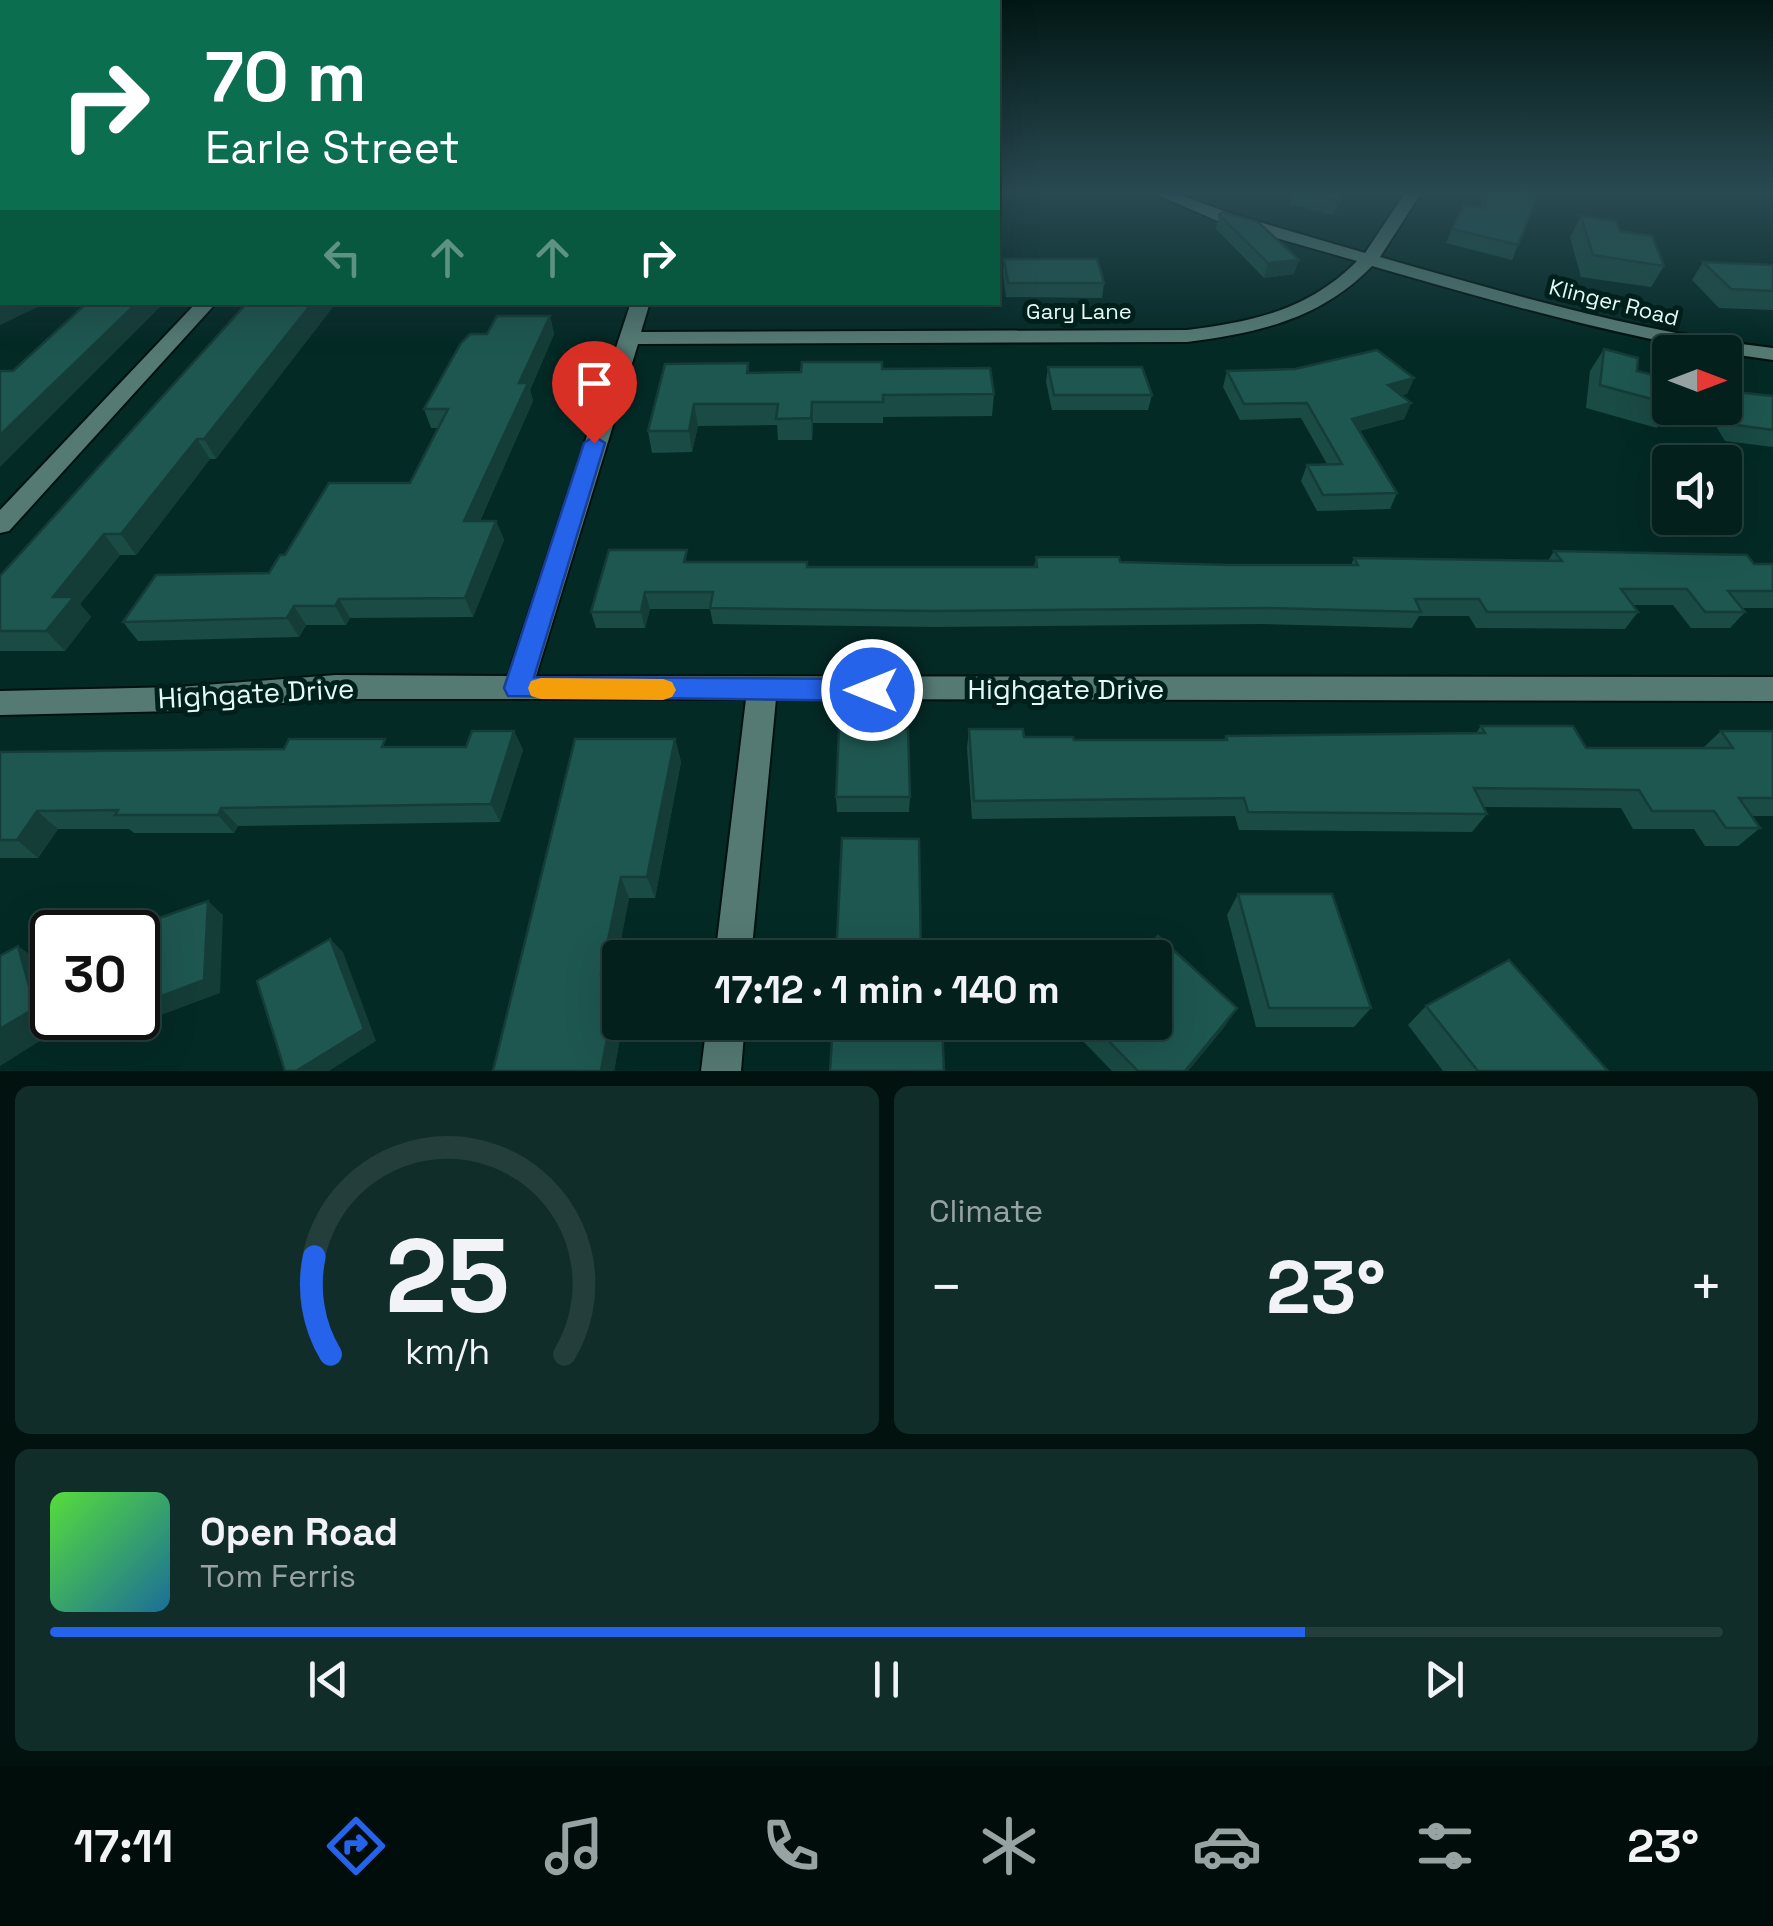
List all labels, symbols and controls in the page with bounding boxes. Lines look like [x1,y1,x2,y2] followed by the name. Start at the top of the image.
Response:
[205,32,366,121] text: 70 m
[40,40,170,170] icon: right
[205,119,460,176] text: Earle Street
[315,230,370,285] icon: left
[420,230,475,285] icon: ahead
[525,230,580,285] icon: ahead
[630,230,685,285] icon: right
[1546,272,1682,332] street label: Klinger Road
[1026,297,1132,325] street label: Gary Lane
[1652,335,1742,425] north arrow
[1652,335,1742,535] map controls
[552,341,637,444] pin
[567,356,622,411] icon: arrive
[1652,445,1742,535] button: sound
[820,638,924,742] position arrow
[157,670,355,716] street label: Highgate Drive
[968,671,1164,707] street label: Highgate Drive
[30,910,160,1040] speed limit sign: 30
[714,966,1060,1014] text: 17:12 · 1 min · 140 m
[929,1191,1043,1231] text: Climate
[385,1210,509,1342] text: 25
[1266,1239,1386,1335] text: 23°
[929,1252,963,1322] text: −
[1689,1252,1723,1322] text: +
[404,1329,490,1374] text: km/h
[200,1508,398,1556] text: Open Road
[200,1556,356,1596] text: Tom Ferris
[301,1652,356,1707] icon: previous
[859,1652,914,1707] icon: pause
[1417,1652,1472,1707] icon: next
[321,1811,391,1881] icon: directions
[539,1811,609,1881] icon: music
[756,1811,826,1881] icon: phone
[974,1811,1044,1881] icon: climate
[1192,1811,1262,1881] icon: car
[1410,1811,1480,1881] icon: filters
[74,1818,173,1875] text: 17:11
[1627,1818,1699,1875] text: 23°

